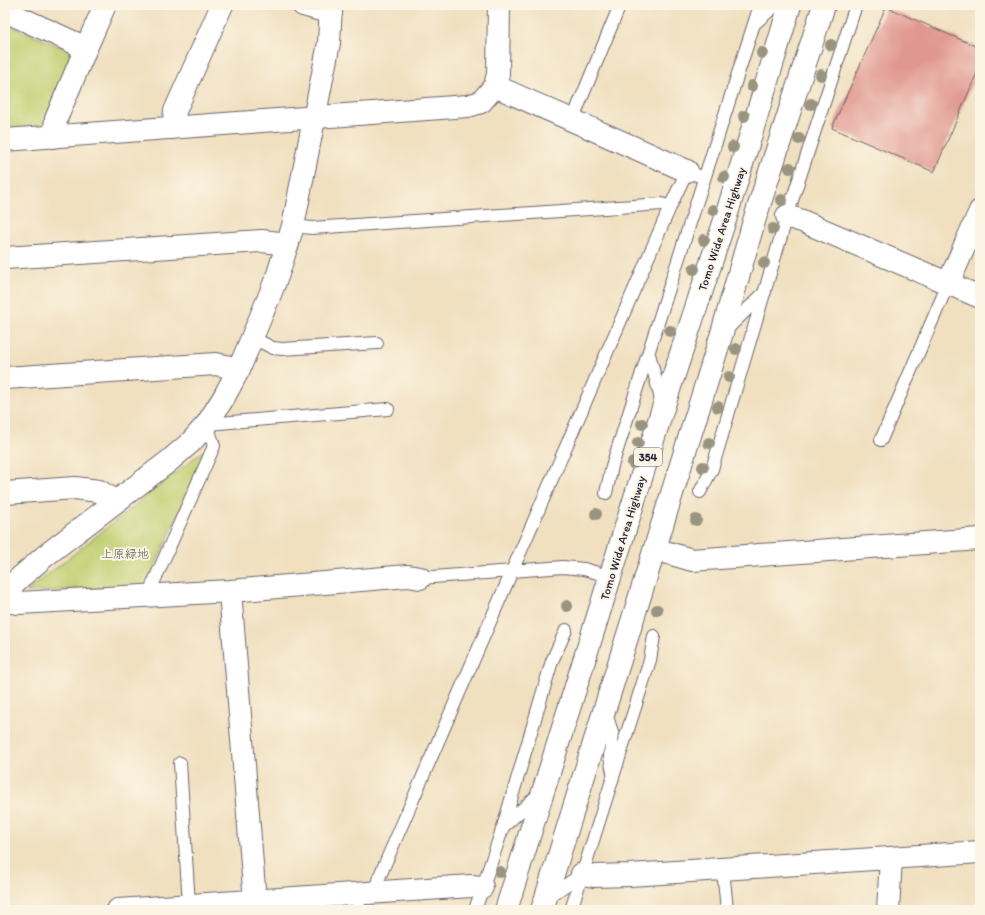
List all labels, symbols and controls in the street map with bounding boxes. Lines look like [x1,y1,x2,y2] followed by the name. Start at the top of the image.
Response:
[695,165,749,293] street label: Tomo Wide Area Highway
[634,448,662,466] road number: 354
[597,474,649,602] street label: Tomo Wide Area Highway
[101,547,149,561] park label: 上原緑地

